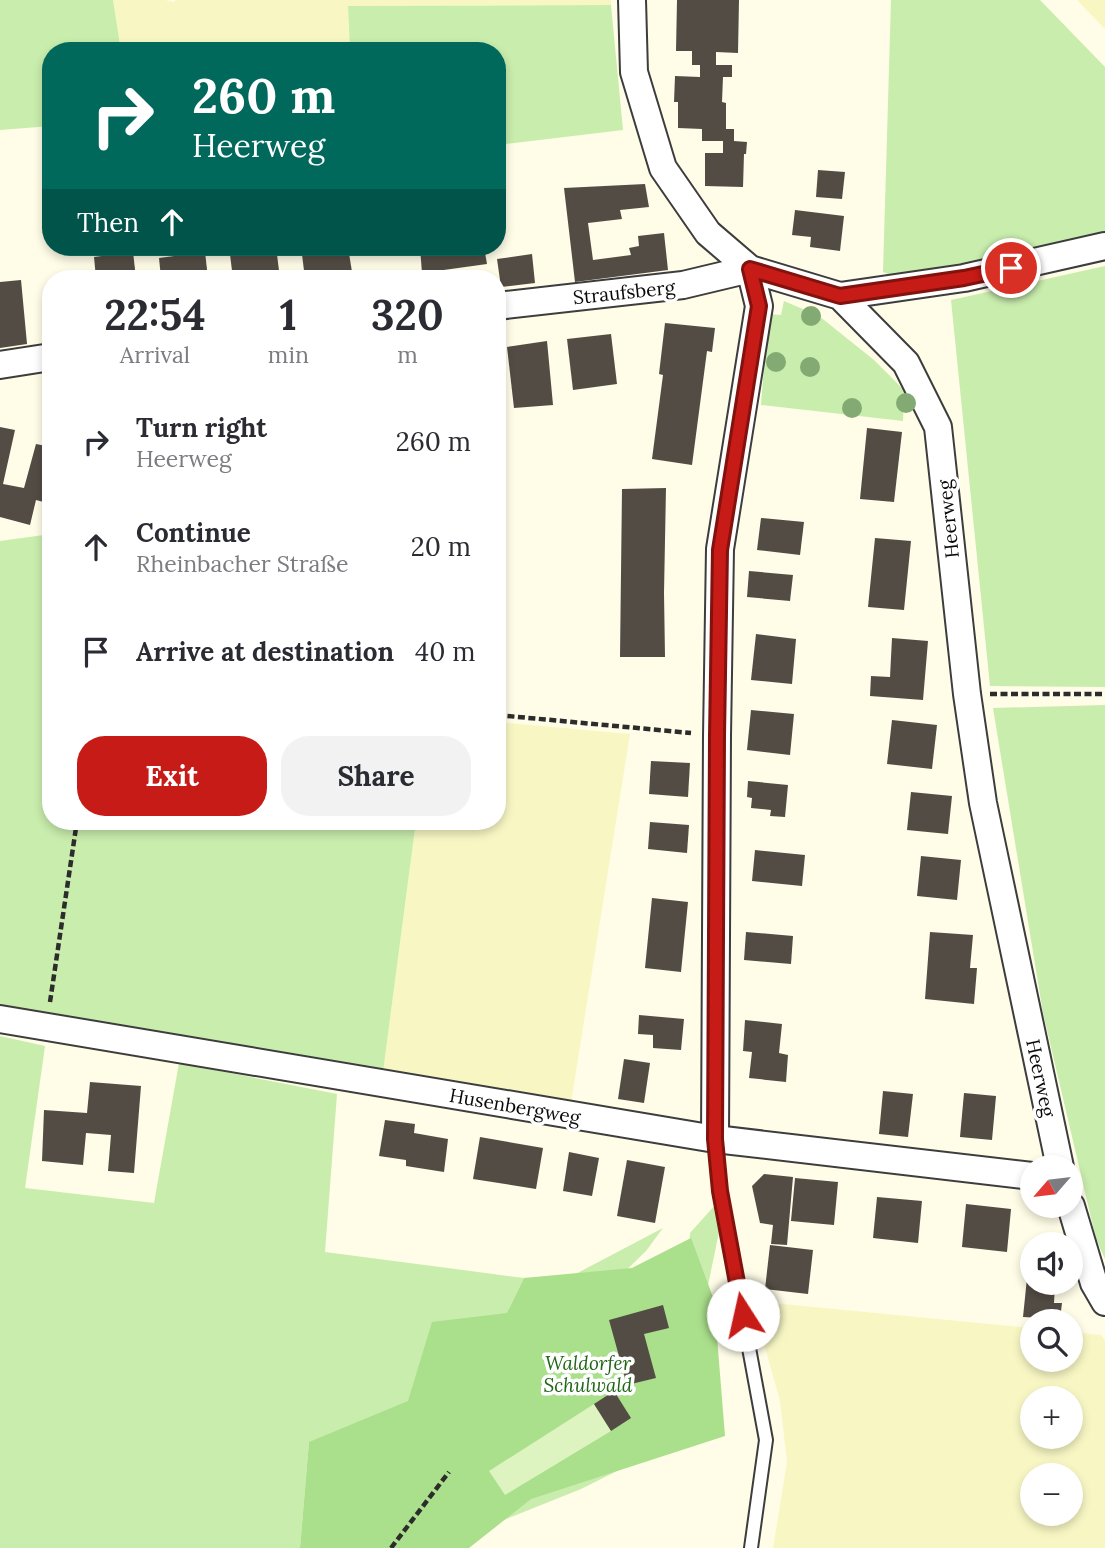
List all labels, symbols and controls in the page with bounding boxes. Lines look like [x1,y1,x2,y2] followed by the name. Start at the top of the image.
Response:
[192,64,335,126] text: 260 m
[77,70,168,161] icon: right
[192,125,325,166] text: Heerweg
[153,203,191,241] icon: ahead
[77,206,139,239] text: Then
[981,238,1041,298] pin
[992,249,1030,287] icon: arrive
[572,275,677,309] street label: Straufsberg
[104,288,206,342] text: 22:54
[280,288,297,342] text: 1
[371,288,444,342] text: 320
[120,340,190,369] text: Arrival
[268,340,309,369] text: min
[397,340,418,369] text: m
[136,411,267,444] text: Turn right
[77,423,115,461] icon: right
[396,425,471,458] text: 260 m
[136,444,232,473] text: Heerweg
[932,478,964,560] street label: Heerweg
[136,516,251,549] text: Continue
[77,528,115,566] icon: ahead
[411,530,471,563] text: 20 m
[136,549,349,578] text: Rheinbacher Straße
[77,633,115,671] icon: arrive
[136,635,394,668] text: Arrive at destination
[415,635,475,668] text: 40 m
[77,736,267,816] button: Exit
[281,736,471,816] button: Share
[1021,1037,1061,1120] street label: Heerweg
[448,1083,583,1129] street label: Husenbergweg
[1020,1155,1083,1218] north arrow
[1020,1155,1083,1526] map controls
[1020,1232,1083,1295] button: sound
[706,1278,780,1352] position arrow
[1020,1309,1083,1372] button: search
[544,1351,633,1397] park label: Waldorfer Schulwald
[1020,1386,1083,1449] button: +
[1020,1463,1083,1526] button: −

